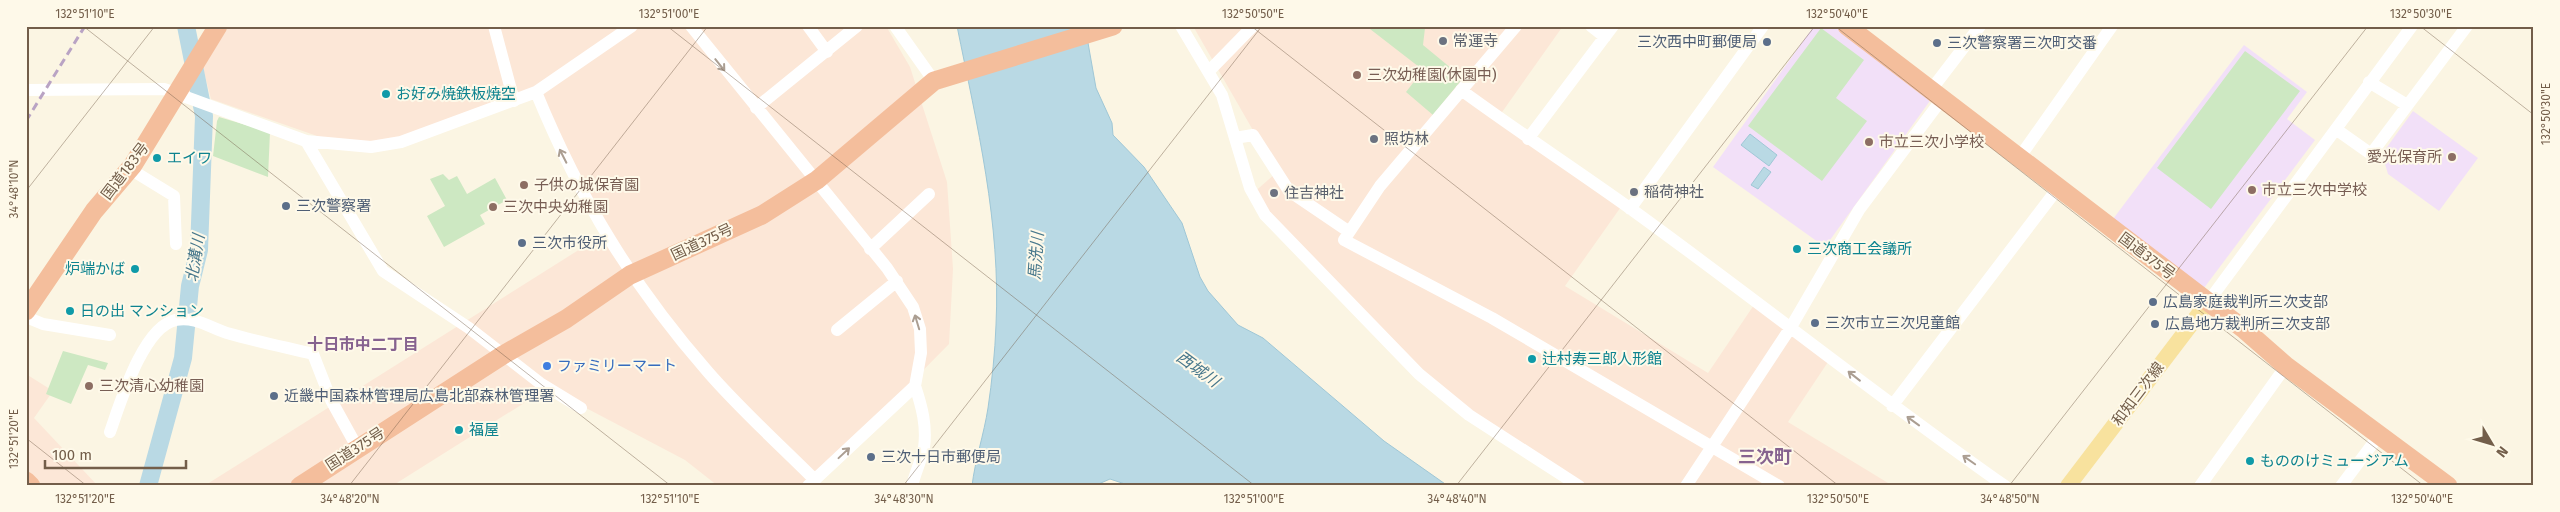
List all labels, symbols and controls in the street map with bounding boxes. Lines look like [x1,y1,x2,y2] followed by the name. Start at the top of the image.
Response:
[55,7,115,21] text: 132°51'10"E
[639,7,699,21] text: 132°51'00"E
[1222,7,1284,21] text: 132°50'50"E
[1806,7,1868,21] text: 132°50'40"E
[2390,7,2452,21] text: 132°50'30"E
[1453,32,1498,50] place label: 常運寺
[1637,33,1757,51] place label: 三次西中町郵便局
[1947,34,2097,52] place label: 三次警察署三次町交番
[1437,35,1449,47] marker: 常運寺
[1761,36,1773,48] marker: 三次西中町郵便局
[1931,37,1943,49] marker: 三次警察署三次町交番
[715,58,726,71] one-way arrow
[1367,66,1497,84] place label: 三次幼稚園(休園中)
[1351,69,1363,81] marker: 三次幼稚園(休園中)
[2539,83,2553,145] text: 132°50'30"E
[396,85,516,103] place label: お好み焼鉄板焼空
[380,88,392,100] marker: お好み焼鉄板焼空
[1384,130,1429,148] place label: 照坊林
[1368,133,1380,145] marker: 照坊林
[1879,133,1984,151] place label: 市立三次小学校
[1863,136,1875,148] marker: 市立三次小学校
[98,139,152,203] street label: 国道183号
[2367,148,2442,166] place label: 愛光保育所
[167,149,212,167] place label: エイワ
[558,149,567,164] one-way arrow
[2446,151,2458,163] marker: 愛光保育所
[151,152,163,164] marker: エイワ
[7,160,21,218] text: 34°48'10"N
[534,176,639,194] place label: 子供の城保育園
[518,179,530,191] marker: 子供の城保育園
[2262,181,2367,199] place label: 市立三次中学校
[1644,183,1704,201] place label: 稲荷神社
[1284,184,1344,202] place label: 住吉神社
[2246,184,2258,196] marker: 市立三次中学校
[1628,186,1640,198] marker: 稲荷神社
[1268,187,1280,199] marker: 住吉神社
[296,197,371,215] place label: 三次警察署
[503,198,608,216] place label: 三次中央幼稚園
[280,200,292,212] marker: 三次警察署
[487,201,499,213] marker: 三次中央幼稚園
[668,220,736,264] street label: 国道375号
[1025,229,1047,281] water label: 馬洗川
[2115,229,2179,283] street label: 国道375号
[182,231,208,283] water label: 北溝川
[532,234,607,252] place label: 三次市役所
[516,237,528,249] marker: 三次市役所
[1807,240,1912,258] place label: 三次商工会議所
[1791,243,1803,255] marker: 三次商工会議所
[65,260,125,278] place label: 炉端かば
[129,263,141,275] marker: 炉端かば
[2163,293,2328,311] place label: 広島家庭裁判所三次支部
[2147,296,2159,308] marker: 広島家庭裁判所三次支部
[80,302,204,320] place label: 日の出 マンション
[64,305,76,317] marker: 日の出 マンション
[912,314,922,330] one-way arrow
[1825,314,1960,332] place label: 三次市立三次児童館
[2165,315,2330,333] place label: 広島地方裁判所三次支部
[1809,317,1821,329] marker: 三次市立三次児童館
[2149,318,2161,330] marker: 広島地方裁判所三次支部
[307,335,419,354] district label: 十日市中二丁目
[1173,347,1225,392] water label: 西城川
[1542,350,1662,368] place label: 辻村寿三郎人形館
[1526,353,1538,365] marker: 辻村寿三郎人形館
[557,357,677,375] place label: ファミリーマート
[2108,359,2168,429] street label: 和知三次線
[541,360,553,372] marker: ファミリーマート
[1848,371,1861,382] one-way arrow
[99,377,204,395] place label: 三次清心幼稚園
[83,380,95,392] marker: 三次清心幼稚園
[284,387,554,405] place label: 近畿中国森林管理局広島北部森林管理署
[268,390,280,402] marker: 近畿中国森林管理局広島北部森林管理署
[7,409,21,469] text: 132°51'20"E
[1906,416,1920,426] one-way arrow
[2468,420,2518,470] north arrow
[469,421,499,439] place label: 福屋
[322,423,388,475] street label: 国道375号
[453,424,465,436] marker: 福屋
[45,437,186,469] scale bar
[2492,443,2511,461] text: N
[52,446,92,464] text: 100 m
[1738,446,1792,468] district label: 三次町
[838,447,851,459] one-way arrow
[881,448,1001,466] place label: 三次十日市郵便局
[865,451,877,463] marker: 三次十日市郵便局
[2260,452,2409,470] place label: もののけミュージアム
[1963,455,1976,466] one-way arrow
[2244,455,2256,467] marker: もののけミュージアム
[55,492,115,506] text: 132°51'20"E
[320,492,380,506] text: 34°48'20"N
[640,492,700,506] text: 132°51'10"E
[874,492,934,506] text: 34°48'30"N
[1224,492,1284,506] text: 132°51'00"E
[1427,492,1487,506] text: 34°48'40"N
[1807,492,1869,506] text: 132°50'50"E
[1980,492,2040,506] text: 34°48'50"N
[2391,492,2453,506] text: 132°50'40"E

